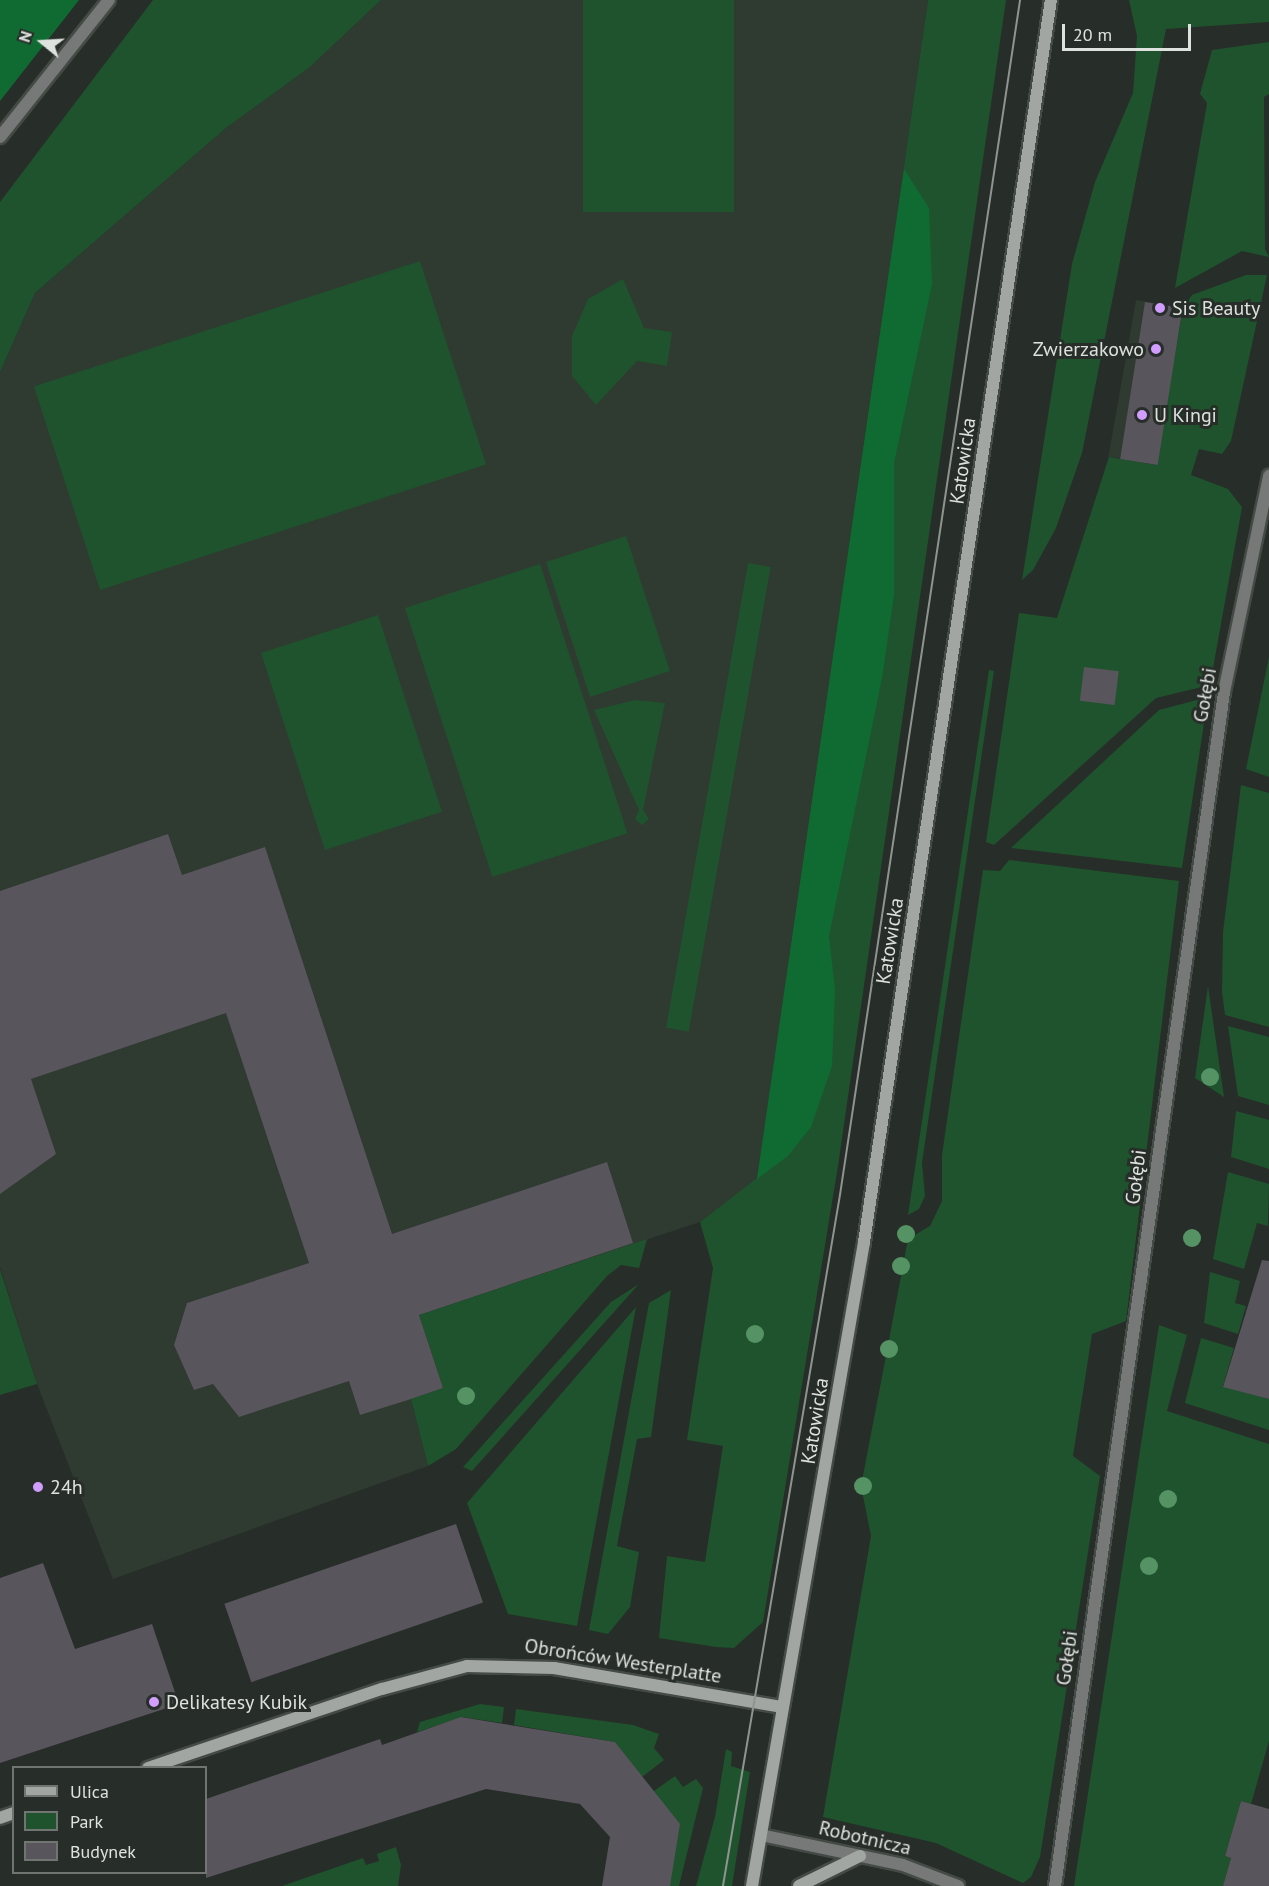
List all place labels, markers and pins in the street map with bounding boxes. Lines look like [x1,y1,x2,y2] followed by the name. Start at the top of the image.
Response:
[1172,296,1260,320] place label: Sis Beauty
[1153,301,1167,315] marker: Sis Beauty
[1033,337,1144,361] place label: Zwierzakowo
[1149,342,1163,356] marker: Zwierzakowo
[1154,403,1217,427] place label: U Kingi
[1135,408,1149,422] marker: U Kingi
[50,1475,83,1499] place label: 24h
[31,1480,45,1494] marker: 24h
[166,1690,308,1714] place label: Delikatesy Kubik
[147,1695,161,1709] marker: Delikatesy Kubik

